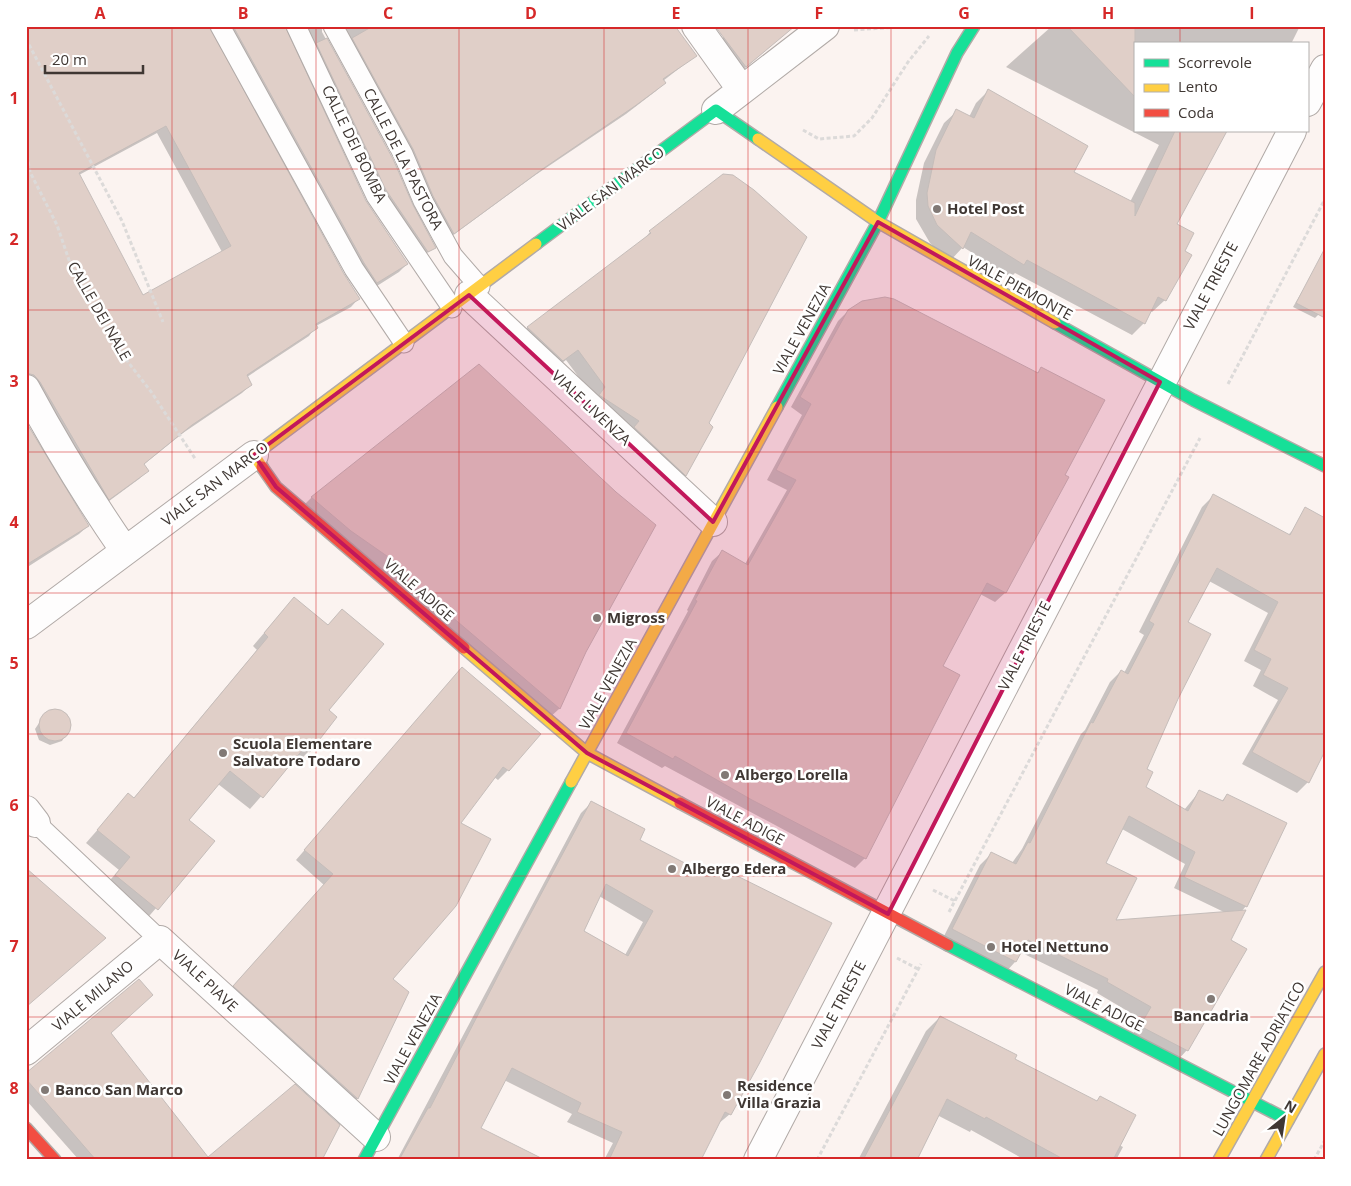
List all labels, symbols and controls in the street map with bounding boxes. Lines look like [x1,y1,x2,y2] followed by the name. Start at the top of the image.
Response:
[94,2,106,24] text: A
[238,2,248,24] text: B
[383,2,393,24] text: C
[525,2,537,24] text: D
[672,2,681,24] text: E
[815,2,823,24] text: F
[958,2,970,24] text: G
[1102,2,1114,24] text: H
[1249,2,1255,24] text: I
[45,42,142,74] scale bar
[1134,42,1308,132] legend
[52,49,87,69] text: 20 m
[1178,52,1252,72] text: Scorrevole
[1178,76,1218,96] text: Lento
[318,82,392,206] street label: CALLE DEI BOMBA
[359,84,449,233] street label: CALLE DE LA PASTORA
[9,87,19,109] text: 1
[1178,102,1214,122] text: Coda
[553,141,668,235] street label: VIALE SAN MARCO
[947,198,1025,218] place label: Hotel Post
[931,203,943,215] marker: Hotel Post
[9,228,19,250] text: 2
[1178,238,1242,333] street label: VIALE TRIESTE
[964,250,1077,324] street label: VIALE PIEMONTE
[63,257,136,364] street label: CALLE DEI NALE
[768,279,835,378] street label: VIALE VENEZIA
[548,365,636,449] street label: VIALE LIVENZA
[9,370,19,392] text: 3
[157,436,272,530] street label: VIALE SAN MARCO
[9,511,19,533] text: 4
[380,553,459,625] street label: VIALE ADIGE
[993,598,1055,694] street label: VIALE TRIESTE
[607,607,665,627] place label: Migross
[591,612,603,624] marker: Migross
[574,634,641,733] street label: VIALE VENEZIA
[9,652,19,674] text: 5
[233,733,372,770] place label: Scuola Elementare Salvatore Todaro
[217,747,229,759] marker: Scuola Elementare Salvatore Todaro
[735,764,848,784] place label: Albergo Lorella
[719,769,731,781] marker: Albergo Lorella
[703,791,788,849] street label: VIALE ADIGE
[9,794,19,816] text: 6
[682,858,786,878] place label: Albergo Edera
[666,863,678,875] marker: Albergo Edera
[9,935,19,957] text: 7
[1001,936,1109,956] place label: Hotel Nettuno
[985,941,997,953] marker: Hotel Nettuno
[169,945,243,1016] street label: VIALE PIAVE
[47,955,137,1035] street label: VIALE MILANO
[806,957,870,1052] street label: VIALE TRIESTE
[1061,979,1148,1036] street label: VIALE ADIGE
[1209,979,1309,1139] street label: LUNGOMARE ADRIATICO
[379,989,446,1088] street label: VIALE VENEZIA
[1205,993,1217,1005] marker: Bancadria
[1173,1005,1249,1025] place label: Bancadria
[737,1075,821,1112] place label: Residence Villa Grazia
[9,1077,19,1099] text: 8
[55,1079,183,1099] place label: Banco San Marco
[39,1084,51,1096] marker: Banco San Marco
[721,1089,733,1101] marker: Residence Villa Grazia
[1258,1094,1308,1144] north arrow

